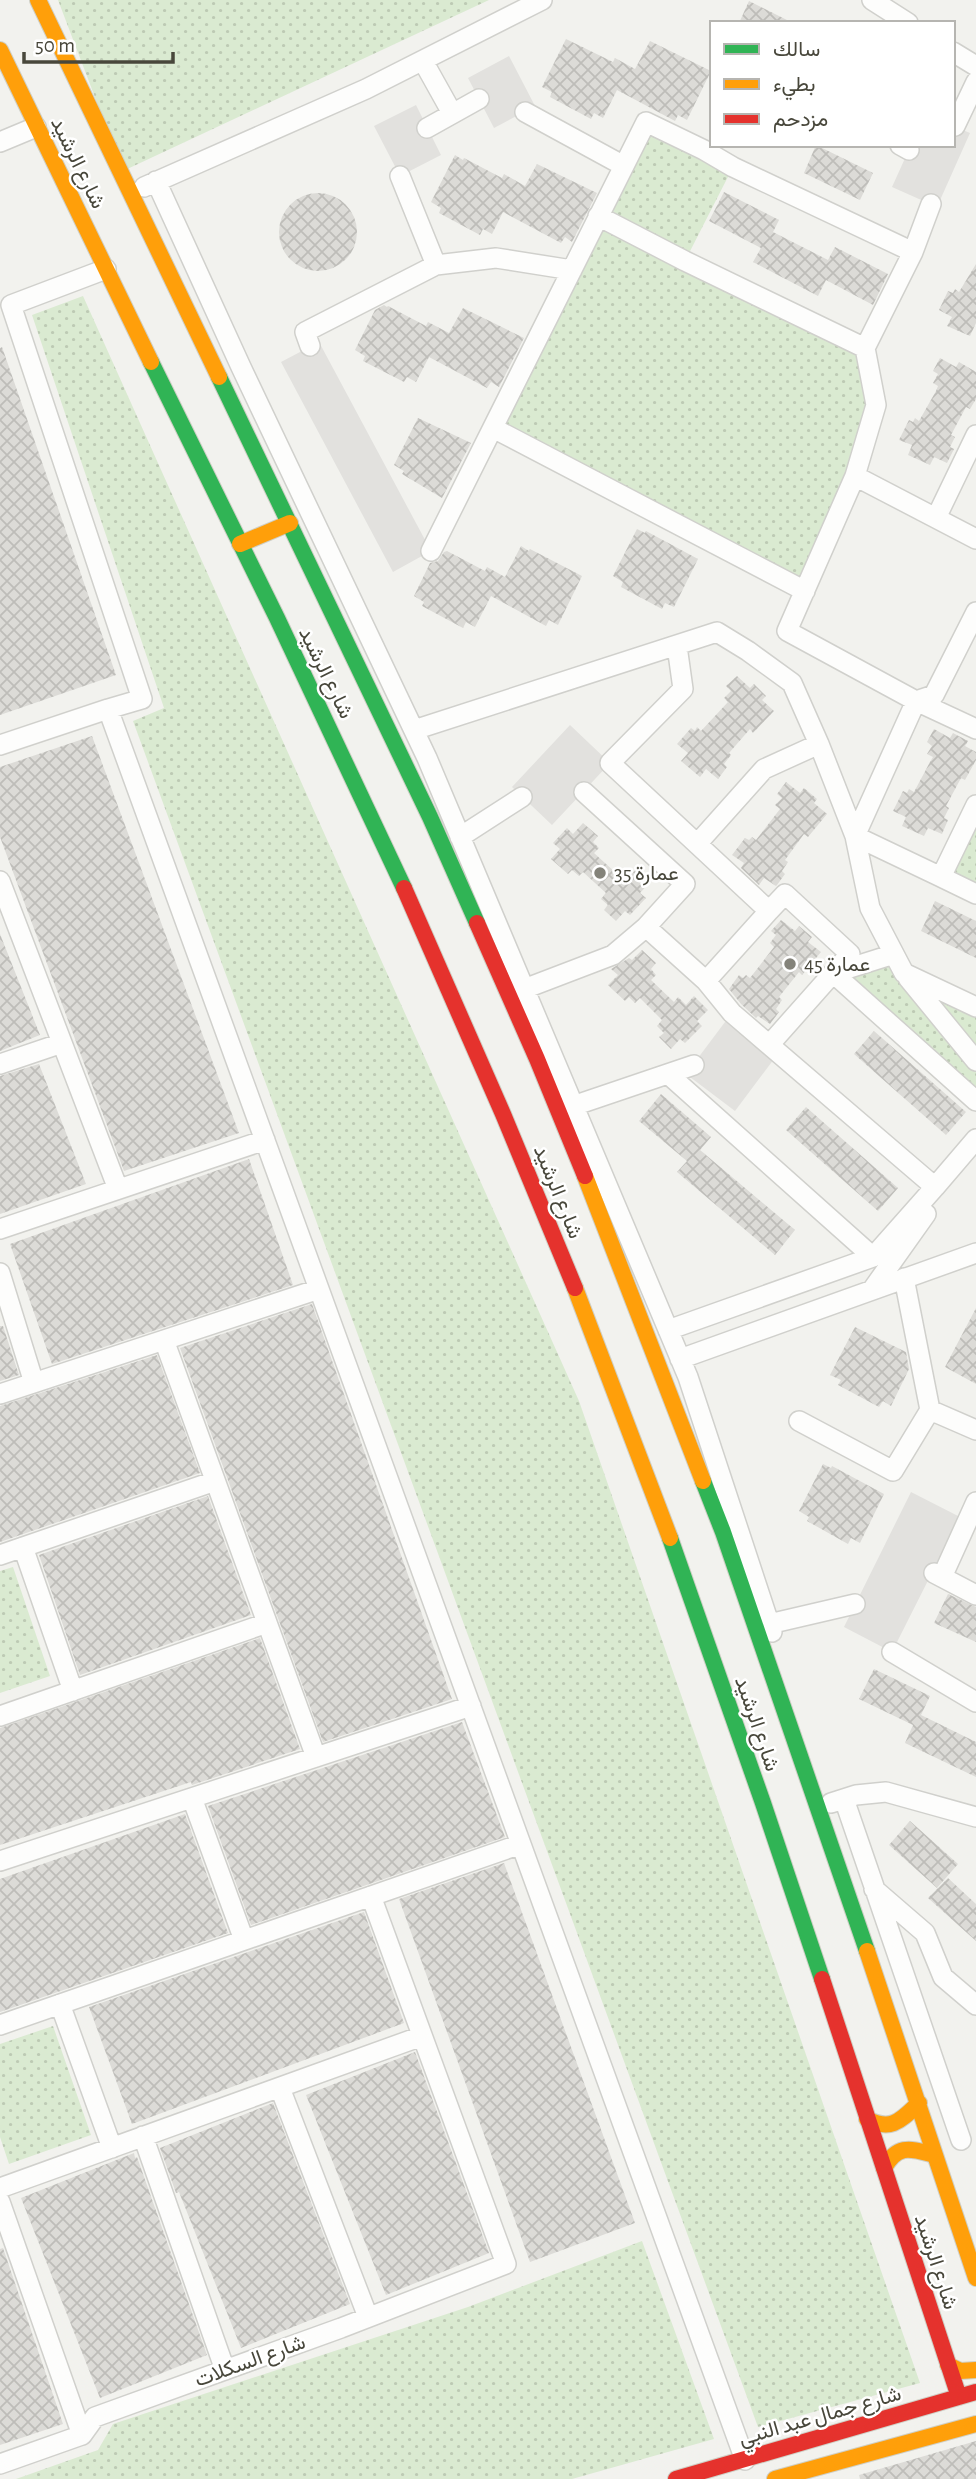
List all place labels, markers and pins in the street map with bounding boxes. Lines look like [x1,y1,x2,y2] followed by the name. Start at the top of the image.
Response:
[614,863,679,886] place label: عمارة 35
[592,865,608,881] marker: عمارة 35
[804,954,870,977] place label: عمارة 45
[782,956,798,972] marker: عمارة 45

